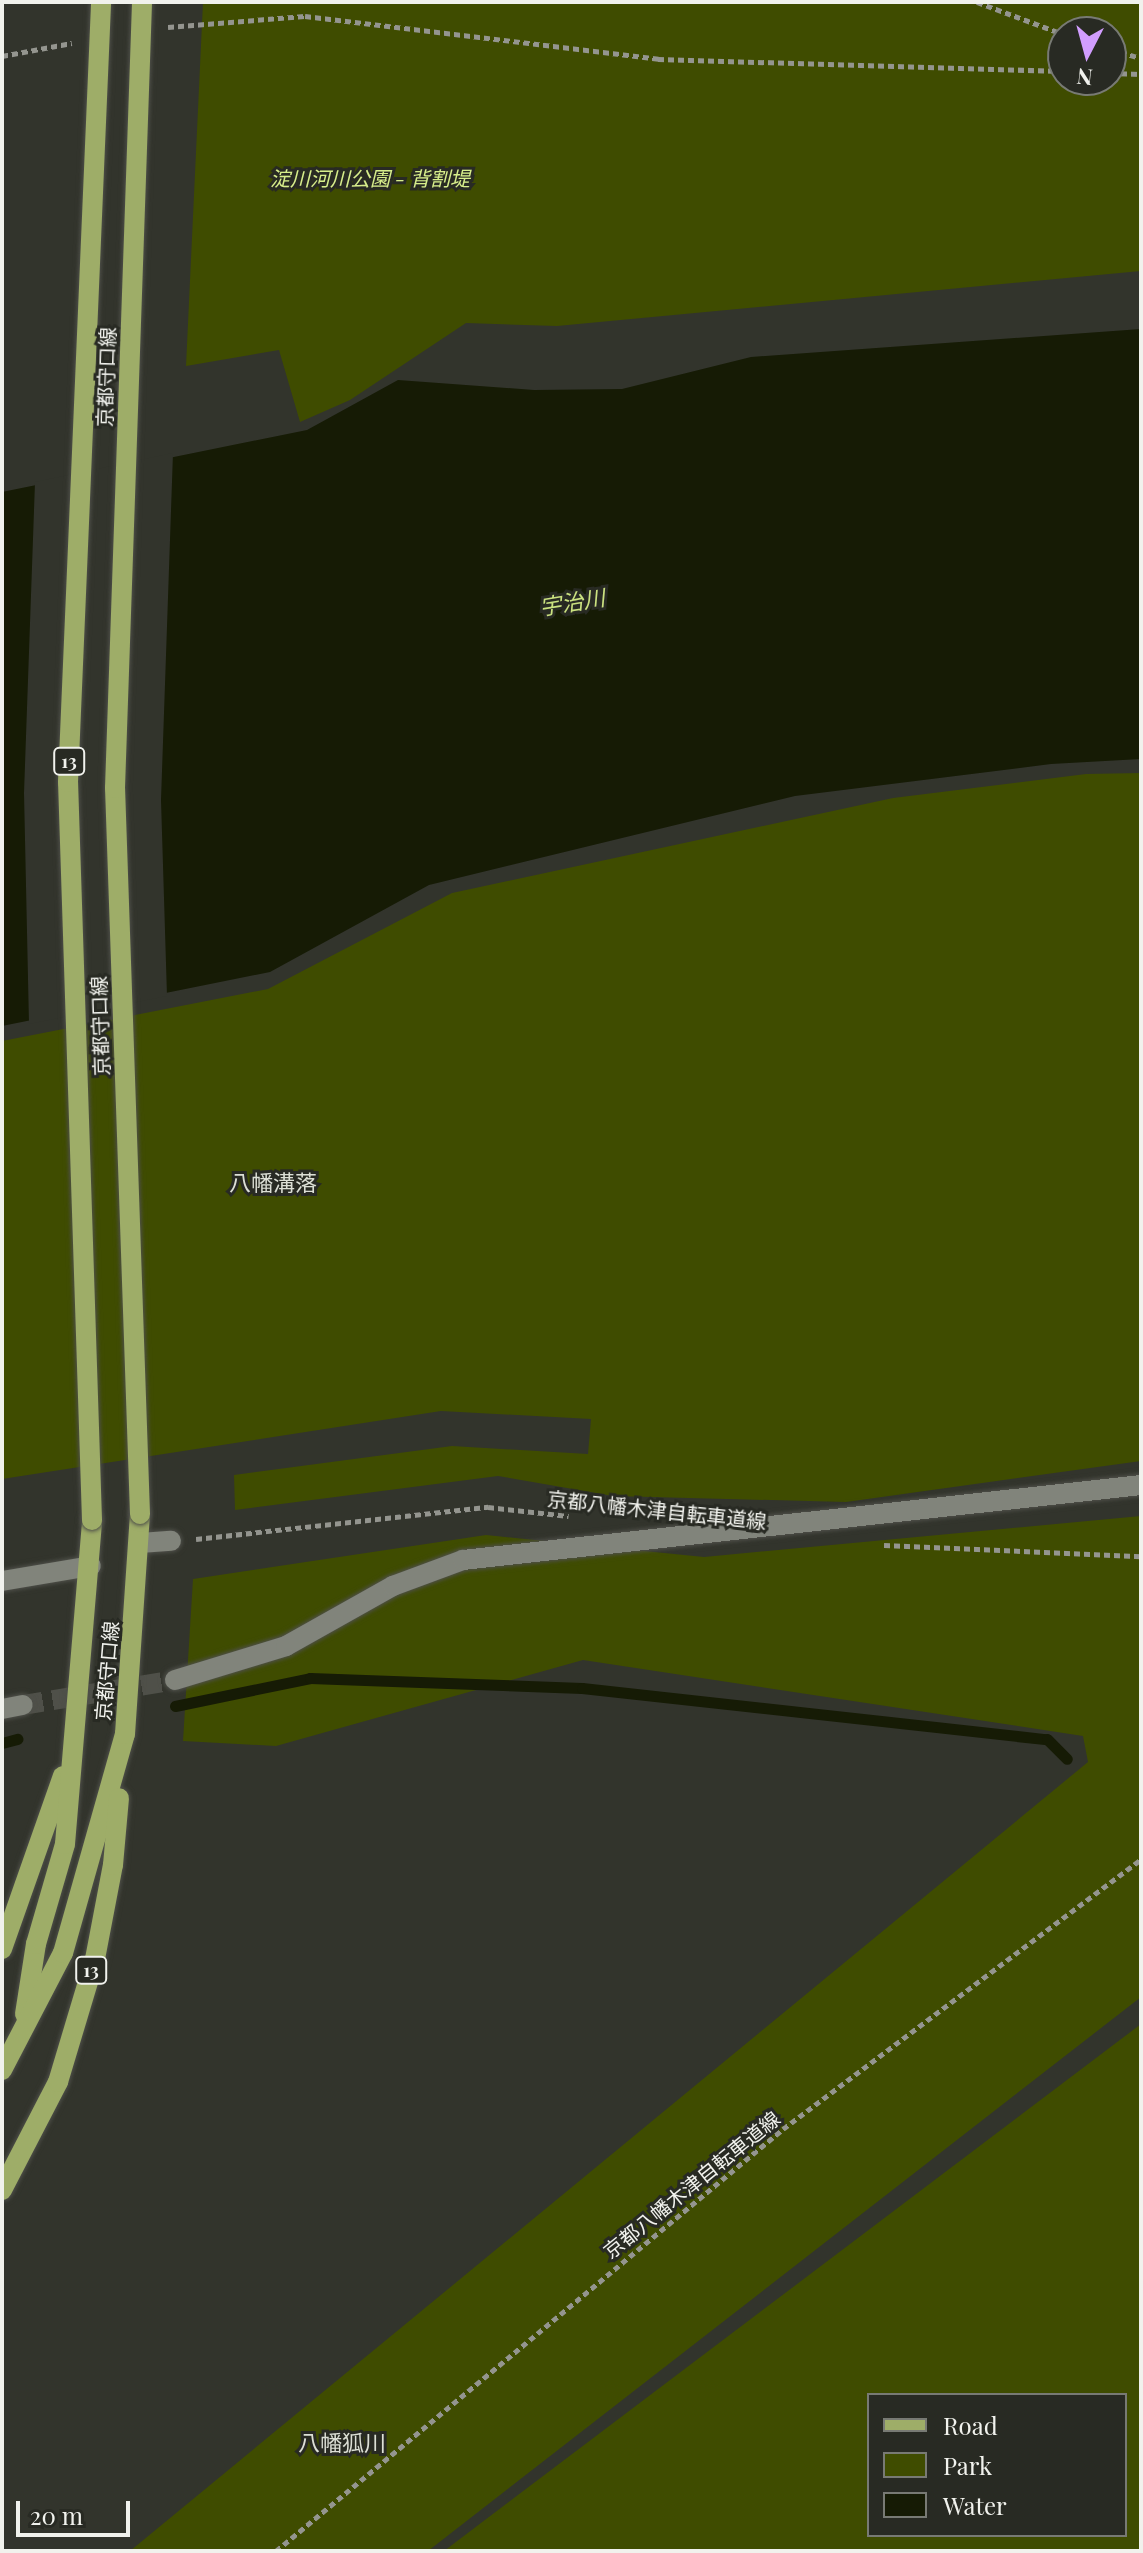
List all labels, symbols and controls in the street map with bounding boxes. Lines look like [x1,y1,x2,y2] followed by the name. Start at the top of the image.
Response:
[1047,16,1127,96] north arrow
[1075,62,1094,94] text: N
[270,165,470,189] park label: 淀川河川公園 - 背割堤
[91,327,119,427] street label: 京都守口線
[537,584,607,620] water label: 宇治川
[53,747,85,775] road number: 13
[85,976,113,1076] street label: 京都守口線
[229,1170,317,1196] district label: 八幡溝落
[546,1486,768,1532] street label: 京都八幡木津自転車道線
[90,1620,122,1722] street label: 京都守口線
[75,1956,107,1984] road number: 13
[598,2105,784,2263] street label: 京都八幡木津自転車道線
[867,2393,1127,2537] legend
[943,2409,998,2441] text: Road
[298,2430,386,2456] district label: 八幡狐川
[943,2449,992,2481] text: Park
[20,2485,134,2535] scale bar
[943,2489,1007,2521] text: Water
[30,2499,83,2531] text: 20 m

